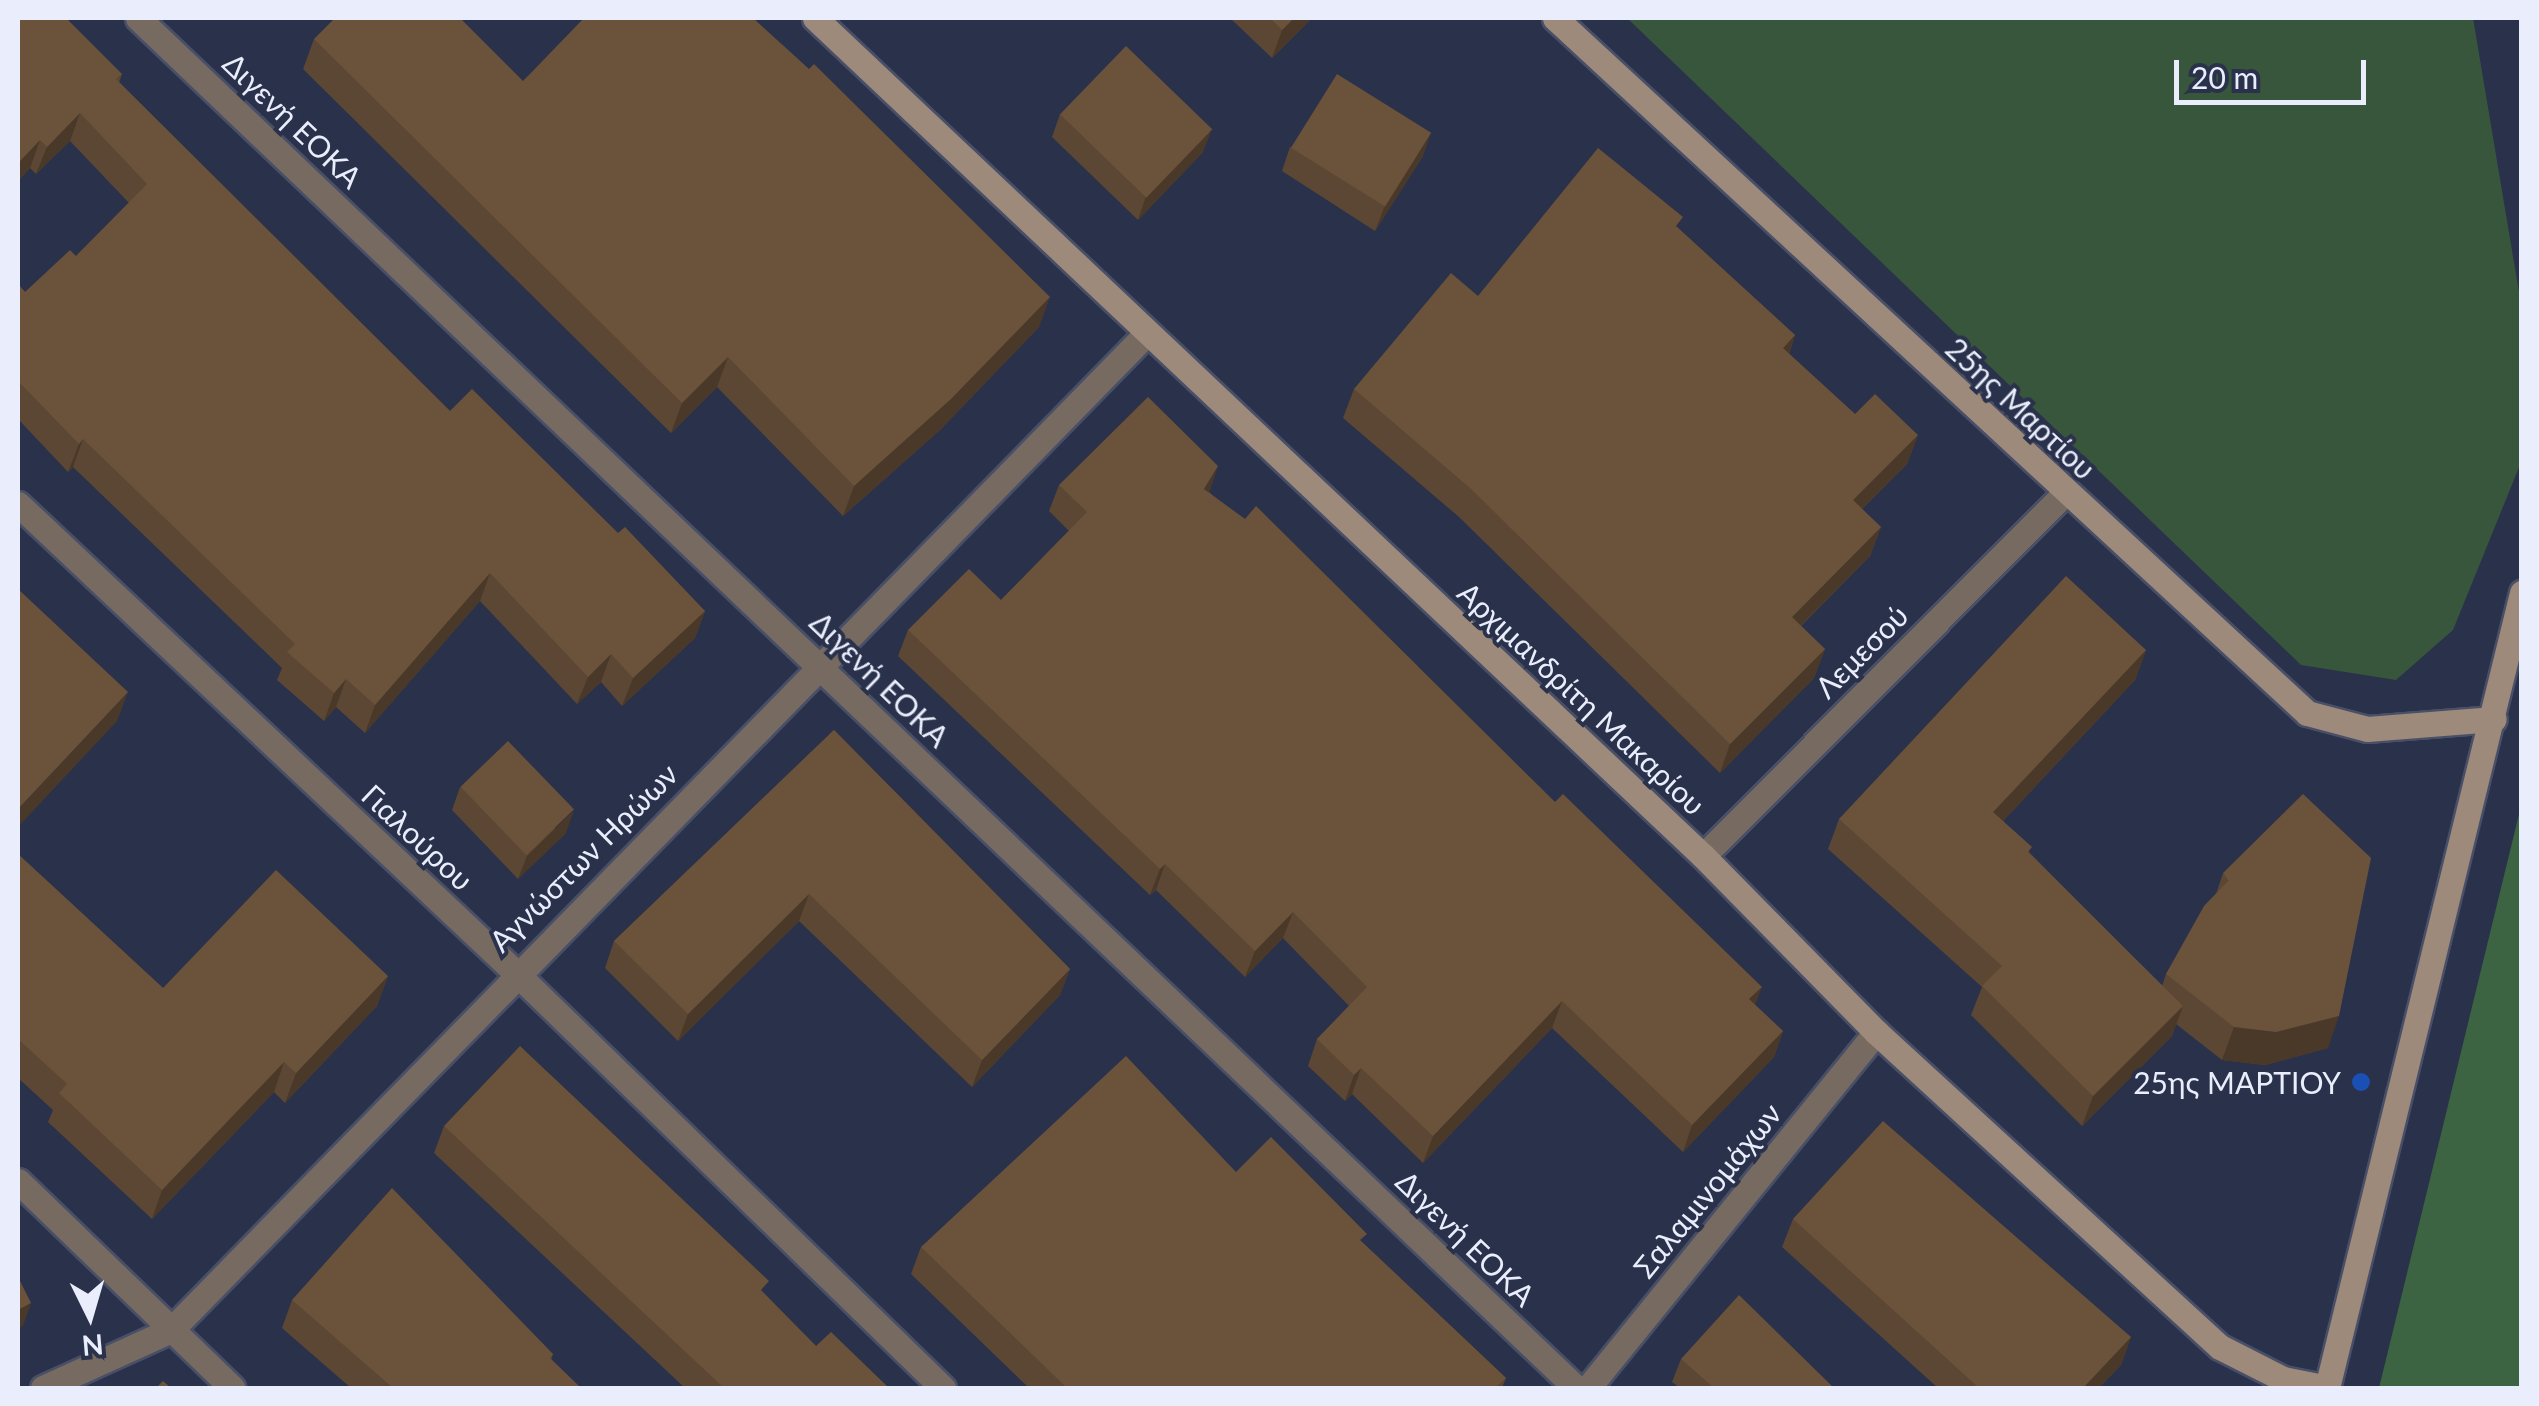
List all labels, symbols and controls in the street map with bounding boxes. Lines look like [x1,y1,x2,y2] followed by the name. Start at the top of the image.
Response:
[2179,40,2372,102] scale bar
[216,45,370,195] street label: Διγενή ΕΟΚΑ
[2191,59,2258,95] text: 20 m
[1939,330,2103,486] street label: 25ης Μαρτίου
[1451,574,1713,822] street label: Αρχιμανδρίτη Μακαρίου
[1807,597,1915,705] street label: Λεμεσού
[803,604,957,754] street label: Διγενή ΕΟΚΑ
[481,755,685,959] street label: Αγνώστων Ηρώων
[355,777,481,897] street label: Γιαλούρου
[2133,1064,2341,1100] place label: 25ης ΜΑΡΤΙΟΥ
[2350,1071,2372,1093] marker: 25ης ΜΑΡΤΙΟΥ
[1626,1096,1788,1284] street label: Σαλαμινομάχων
[1389,1163,1543,1313] street label: Διγενή ΕΟΚΑ
[40,1266,140,1366] north arrow
[80,1328,105,1364] text: N

